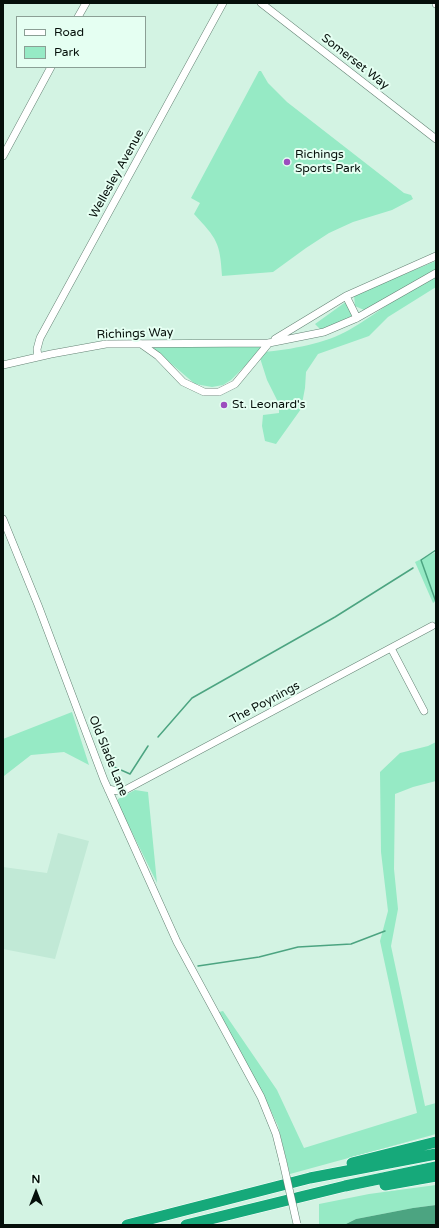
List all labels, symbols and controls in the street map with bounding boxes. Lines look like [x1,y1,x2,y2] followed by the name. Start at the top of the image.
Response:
[16,16,146,68] legend
[54,25,84,39] text: Road
[318,31,392,93] street label: Somerset Way
[54,45,80,59] text: Park
[87,127,147,221] street label: Wellesley Avenue
[295,148,361,176] place label: Richings Sports Park
[282,157,292,167] marker: Richings Sports Park
[96,325,174,343] street label: Richings Way
[232,398,305,412] place label: St. Leonard's
[219,400,229,410] marker: St. Leonard's
[228,679,302,727] street label: The Poynings
[85,714,131,798] street label: Old Slade Lane
[16,1172,56,1212] north arrow
[32,1173,40,1186] text: N

